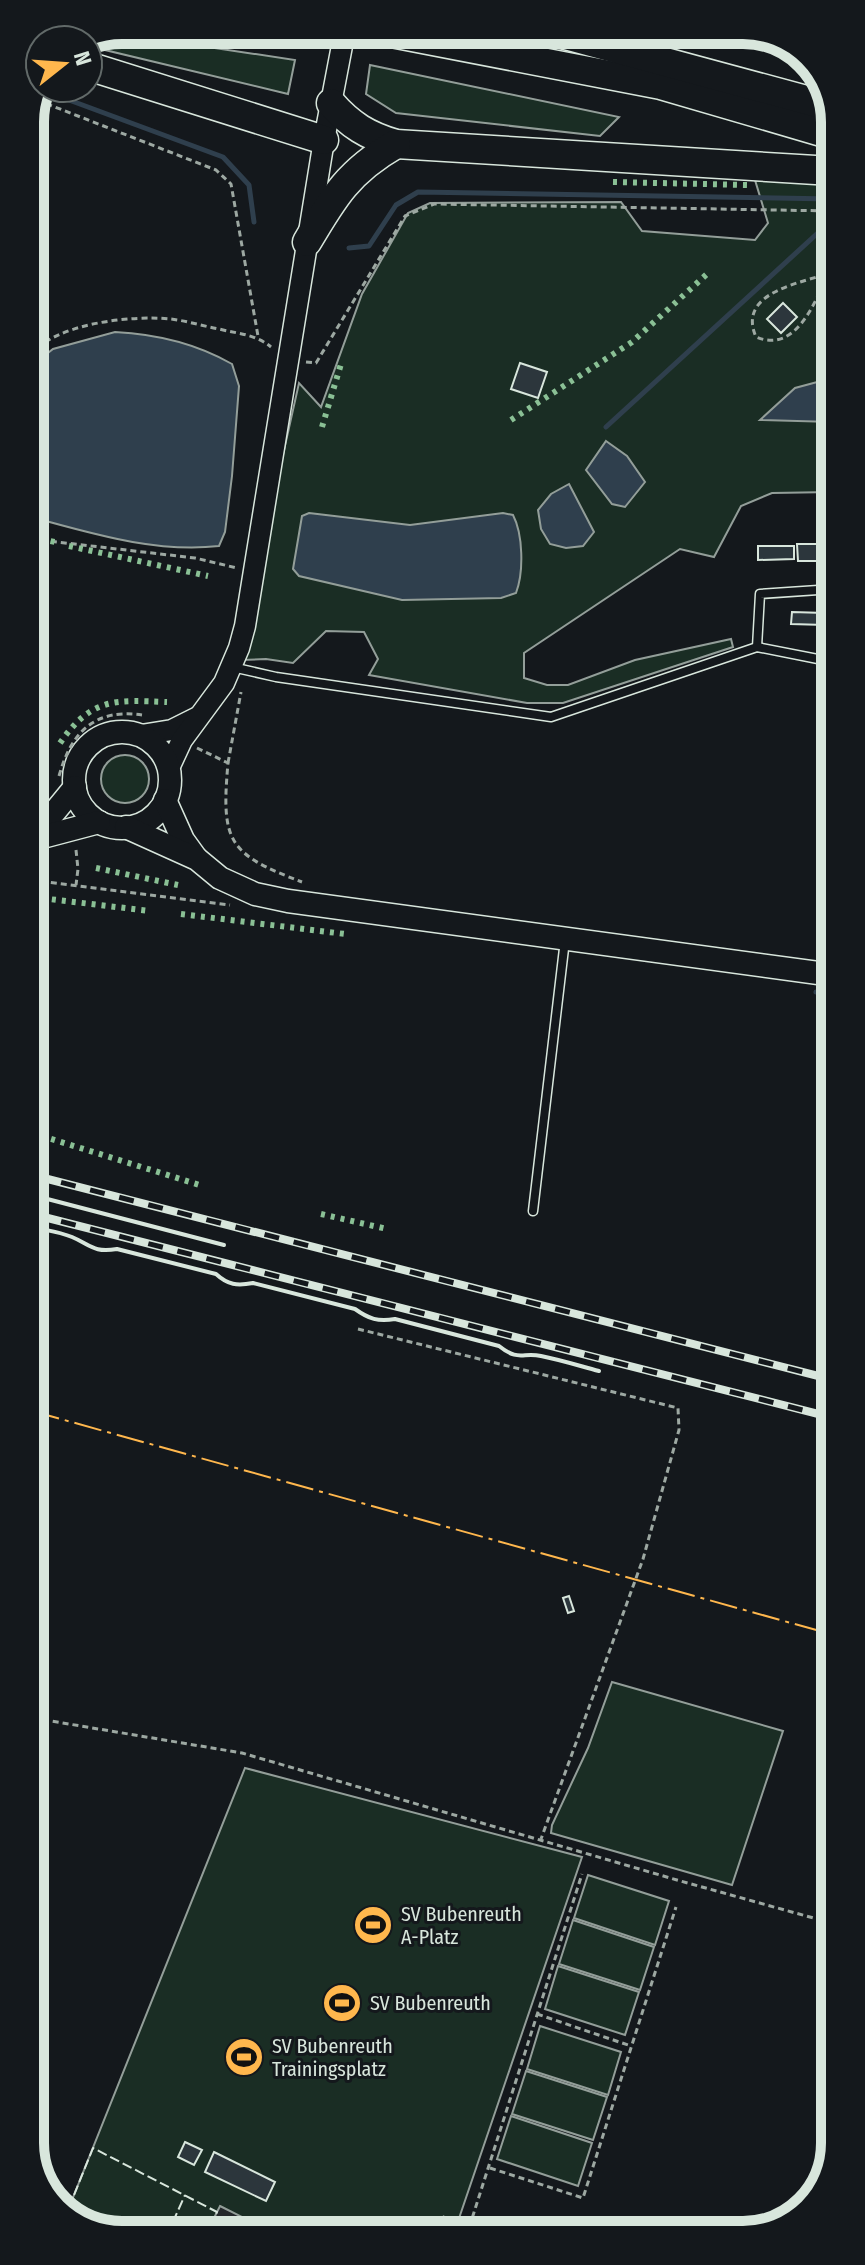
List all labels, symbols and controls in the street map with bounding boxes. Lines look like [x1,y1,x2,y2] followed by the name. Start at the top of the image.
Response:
[24,24,104,104] north arrow
[68,48,97,69] text: N
[401,1902,522,1949] place label: SV Bubenreuth A-Platz
[352,1904,394,1946] sports icon: SV Bubenreuth A-Platz
[321,1982,363,2024] sports icon: SV Bubenreuth
[370,1991,491,2015] place label: SV Bubenreuth
[272,2034,393,2081] place label: SV Bubenreuth Trainingsplatz
[223,2036,265,2078] sports icon: SV Bubenreuth Trainingsplatz

